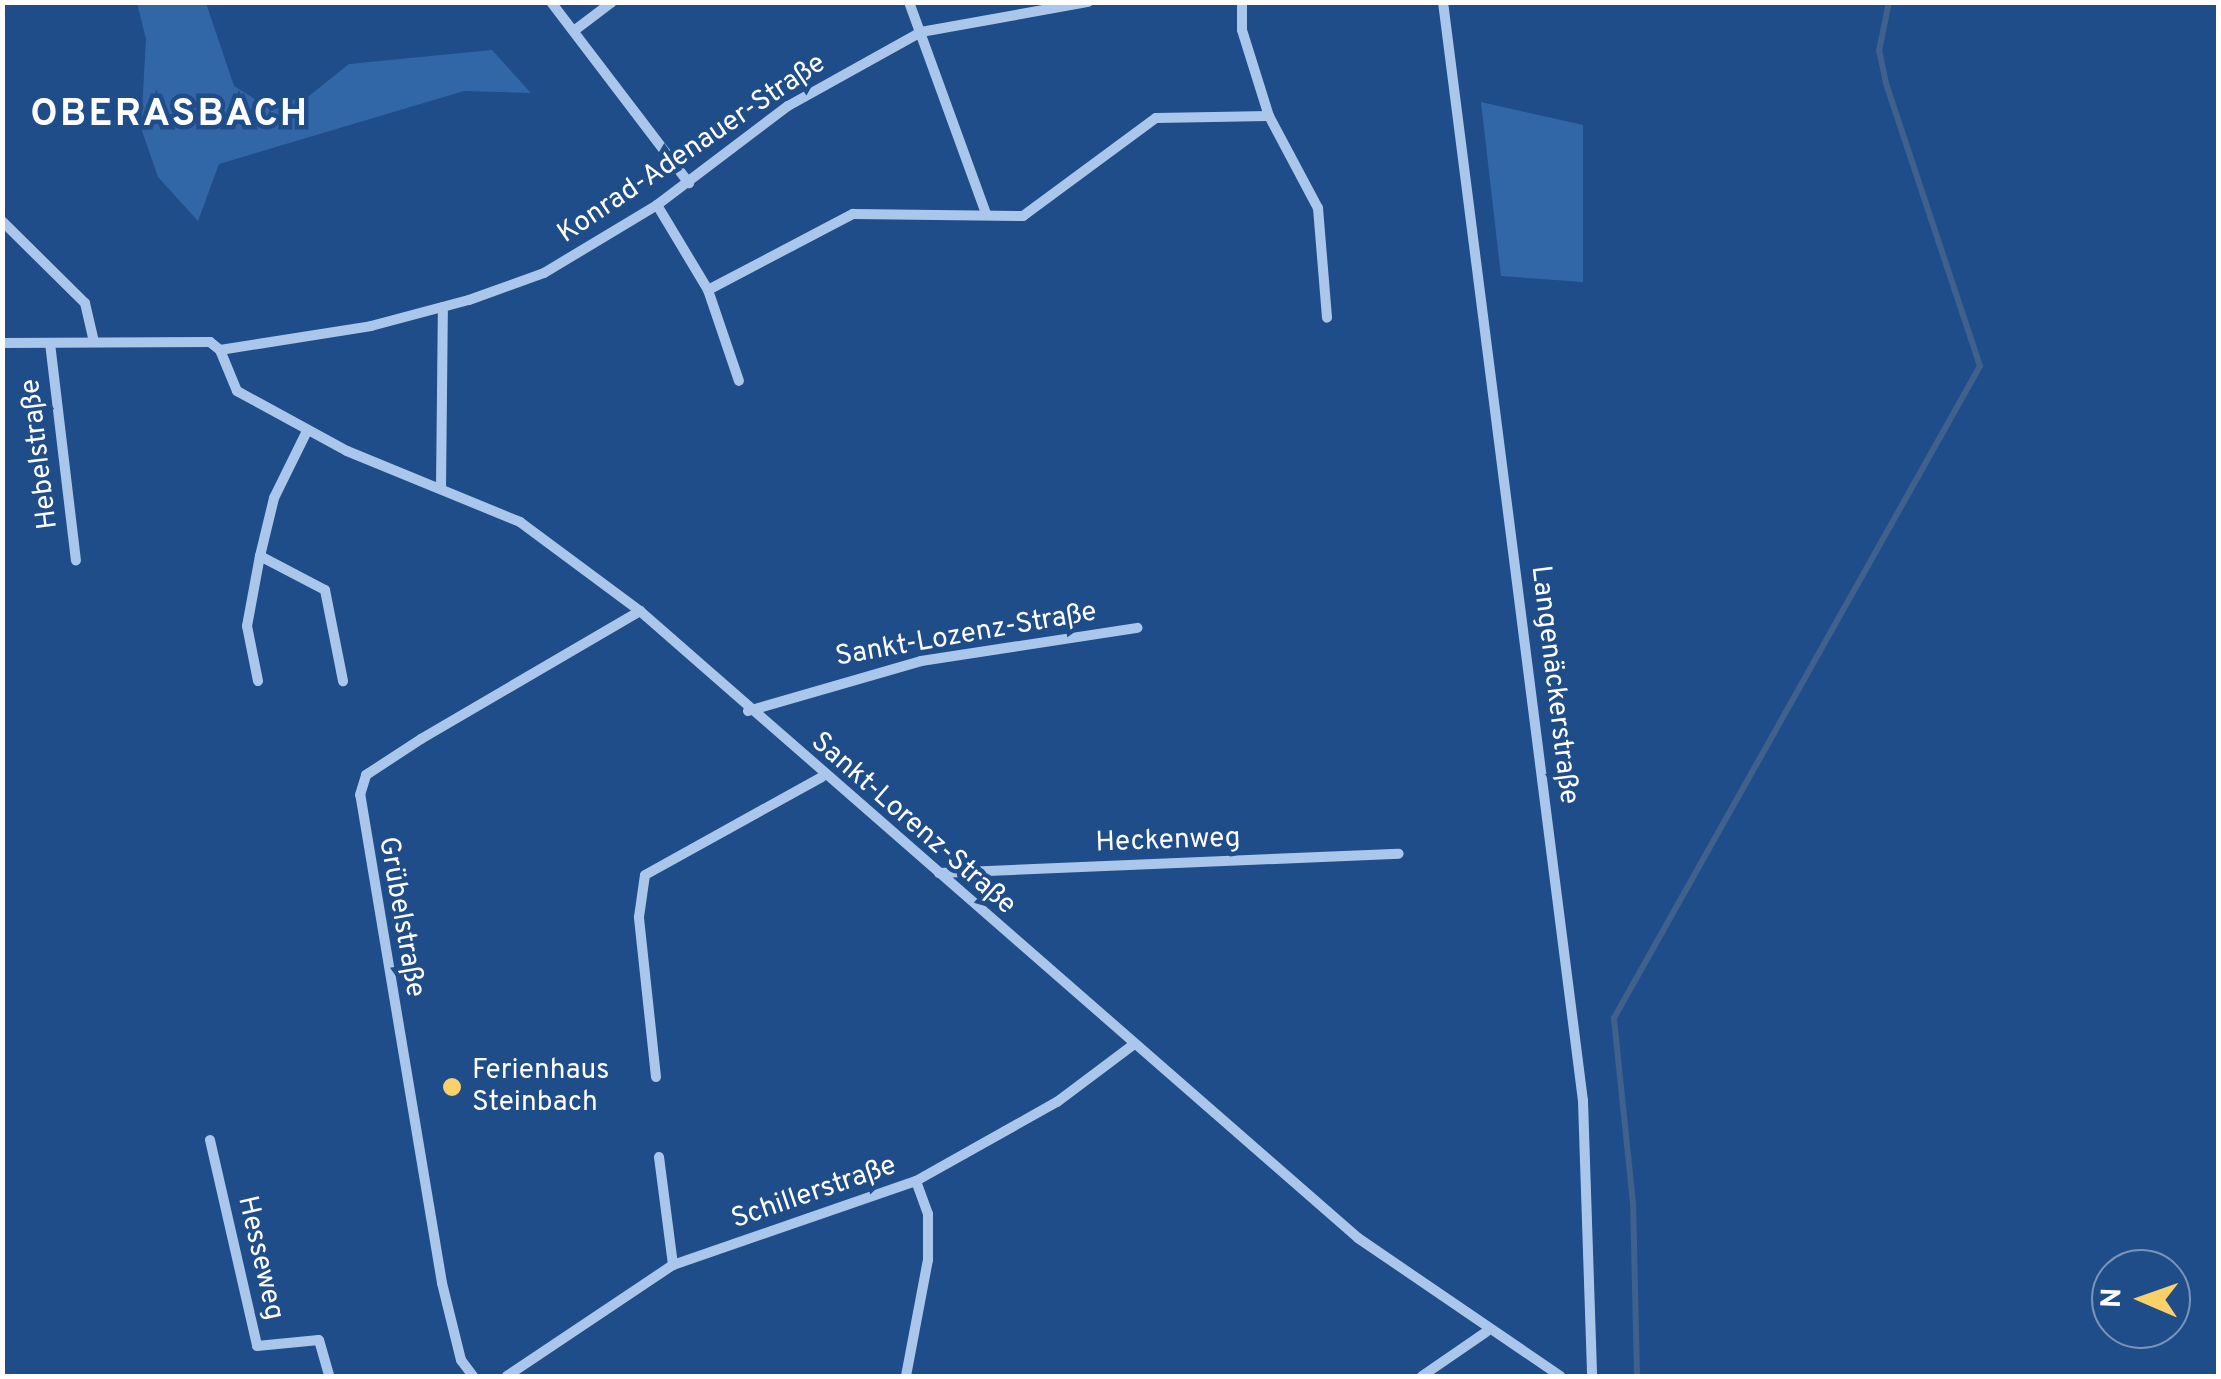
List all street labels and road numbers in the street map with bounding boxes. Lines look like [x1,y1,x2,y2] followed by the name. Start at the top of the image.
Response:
[552,47,832,251] street label: Konrad-Adenauer-Straße
[14,377,66,531] street label: Hebelstraße
[1523,564,1585,806] street label: Langenäckerstraße
[833,595,1099,675] street label: Sankt-Lozenz-Straße
[803,726,1023,922] street label: Sankt-Lorenz-Straße
[1095,822,1241,860] street label: Heckenweg
[370,834,432,1000] street label: Grübelstraße
[727,1149,901,1237] street label: Schillerstraße
[229,1193,291,1323] street label: Hesseweg

